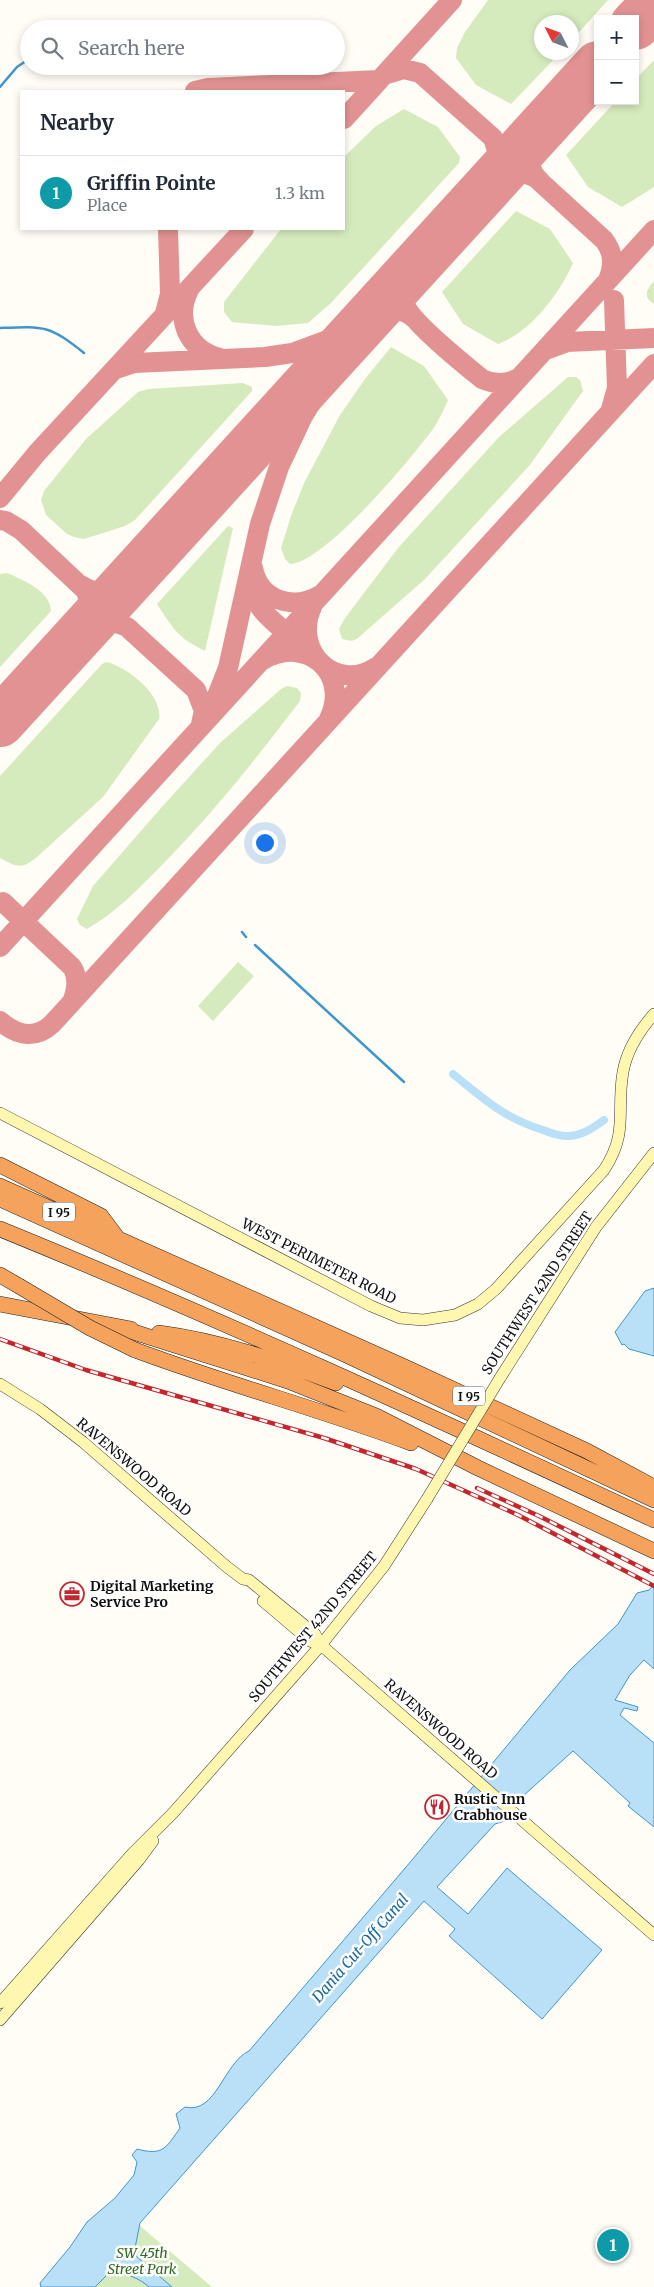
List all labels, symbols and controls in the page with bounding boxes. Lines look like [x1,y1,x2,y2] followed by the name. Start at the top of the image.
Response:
[534,15,579,60] north arrow
[594,15,639,105] map controls
[594,15,639,60] button: +
[20,20,345,75] search box
[38,34,66,62] icon: search
[78,36,185,60] text: Search here
[594,60,639,105] button: −
[40,109,114,136] text: Nearby
[87,171,216,195] text: Griffin Pointe
[52,183,60,203] text: 1
[275,183,325,203] text: 1.3 km
[87,195,127,215] text: Place
[252,830,278,856] your location
[43,1202,75,1222] road number: I 95
[478,1208,597,1378] street label: SOUTHWEST 42ND STREET
[238,1214,400,1308] street label: WEST PERIMETER ROAD
[453,1386,485,1405] road number: I 95
[73,1414,195,1520] street label: RAVENSWOOD ROAD
[245,1548,381,1706] street label: SOUTHWEST 42ND STREET
[90,1577,214,1611] place label: Digital Marketing Service Pro
[59,1581,85,1607] office icon: Digital Marketing Service Pro
[381,1675,502,1783] street label: RAVENSWOOD ROAD
[454,1790,527,1824] place label: Rustic Inn Crabhouse
[424,1794,450,1820] restaurant icon: Rustic Inn Crabhouse
[307,1890,412,2007] water label: Dania Cut-Off Canal
[597,2226,629,2264] pin: 1
[108,2244,177,2278] park label: SW 45th Street Park

